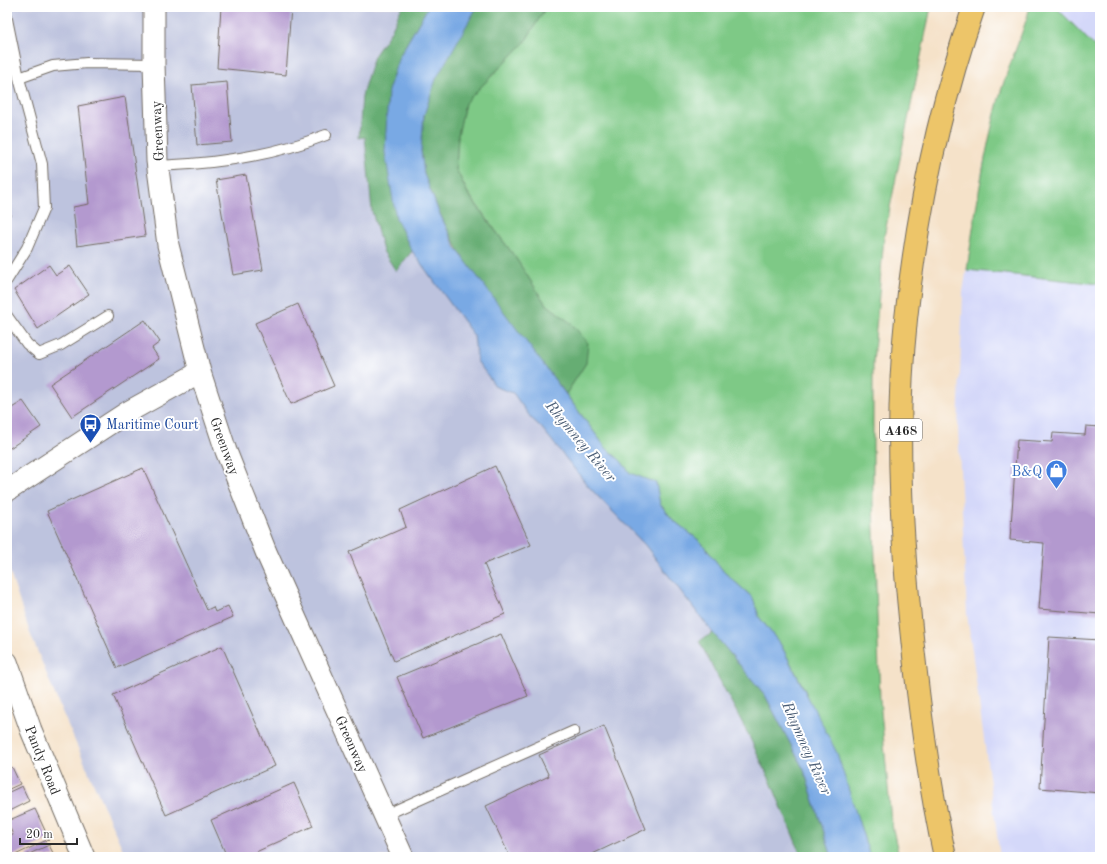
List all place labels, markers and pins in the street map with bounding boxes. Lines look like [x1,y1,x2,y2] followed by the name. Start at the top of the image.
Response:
[78,411,104,444] bus stop icon: Maritime Court
[106,418,199,432] place label: Maritime Court
[1044,458,1070,491] shop icon: B&Q
[1012,465,1042,479] place label: B&Q

